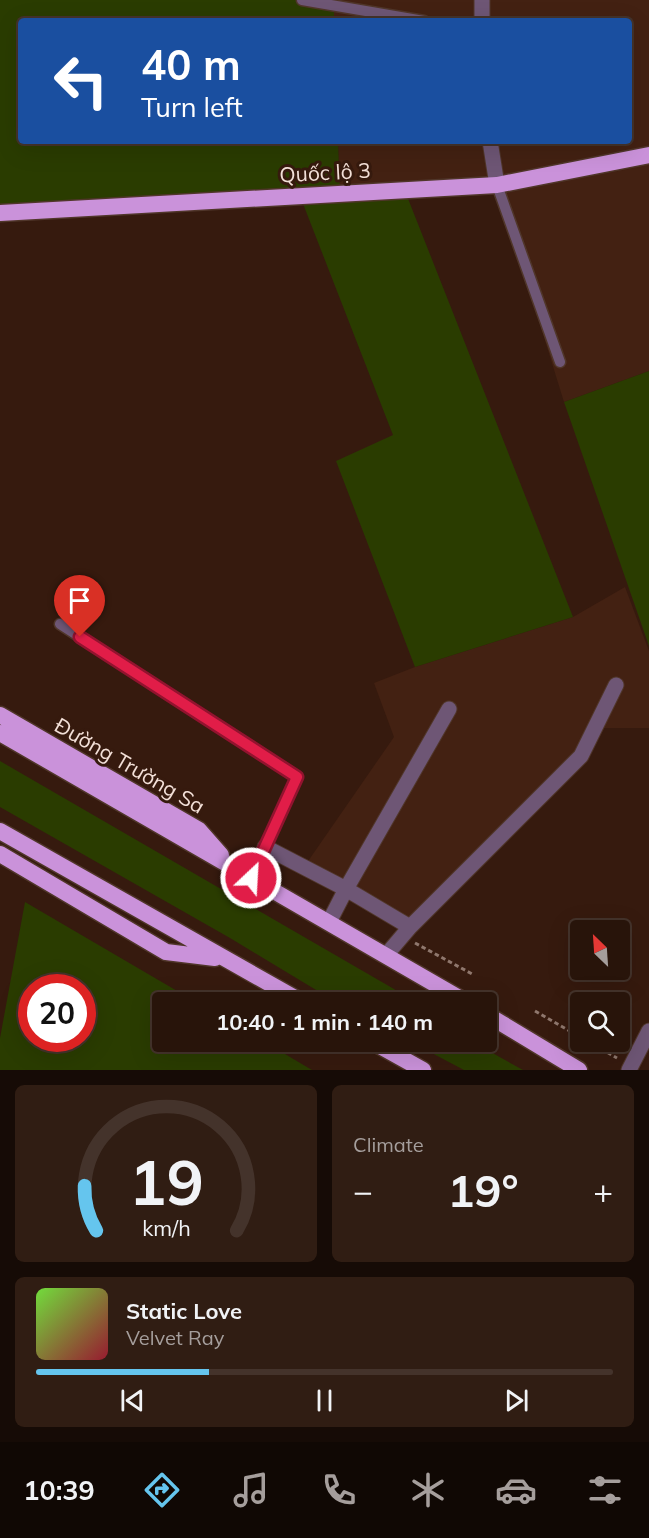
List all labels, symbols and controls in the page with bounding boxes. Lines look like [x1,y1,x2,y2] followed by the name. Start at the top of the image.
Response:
[141,38,241,91] text: 40 m
[42,42,120,120] icon: left
[141,90,243,124] text: Turn left
[279,157,371,187] street label: Quốc lộ 3
[54,575,105,637] pin
[63,584,96,617] icon: arrive
[50,711,210,819] street label: Đường Trường Sa
[219,846,283,910] position arrow
[570,920,630,980] north arrow
[570,920,630,1052] map controls
[18,974,96,1052] speed limit sign: 20
[570,992,630,1052] button: search
[216,1008,433,1036] text: 10:40 · 1 min · 140 m
[353,1132,424,1157] text: Climate
[129,1142,203,1221] text: 19
[447,1162,519,1218] text: 19°
[353,1170,373,1211] text: −
[593,1170,613,1211] text: +
[142,1214,190,1241] text: km/h
[126,1297,242,1325] text: Static Love
[126,1325,224,1350] text: Velvet Ray
[116,1384,149,1417] icon: previous
[308,1384,341,1417] icon: pause
[500,1384,533,1417] icon: next
[141,1469,183,1511] icon: directions
[230,1469,272,1511] icon: music
[318,1469,360,1511] icon: phone
[407,1469,449,1511] icon: climate
[495,1469,537,1511] icon: car
[584,1469,626,1511] icon: filters
[23,1473,95,1507] text: 10:39

